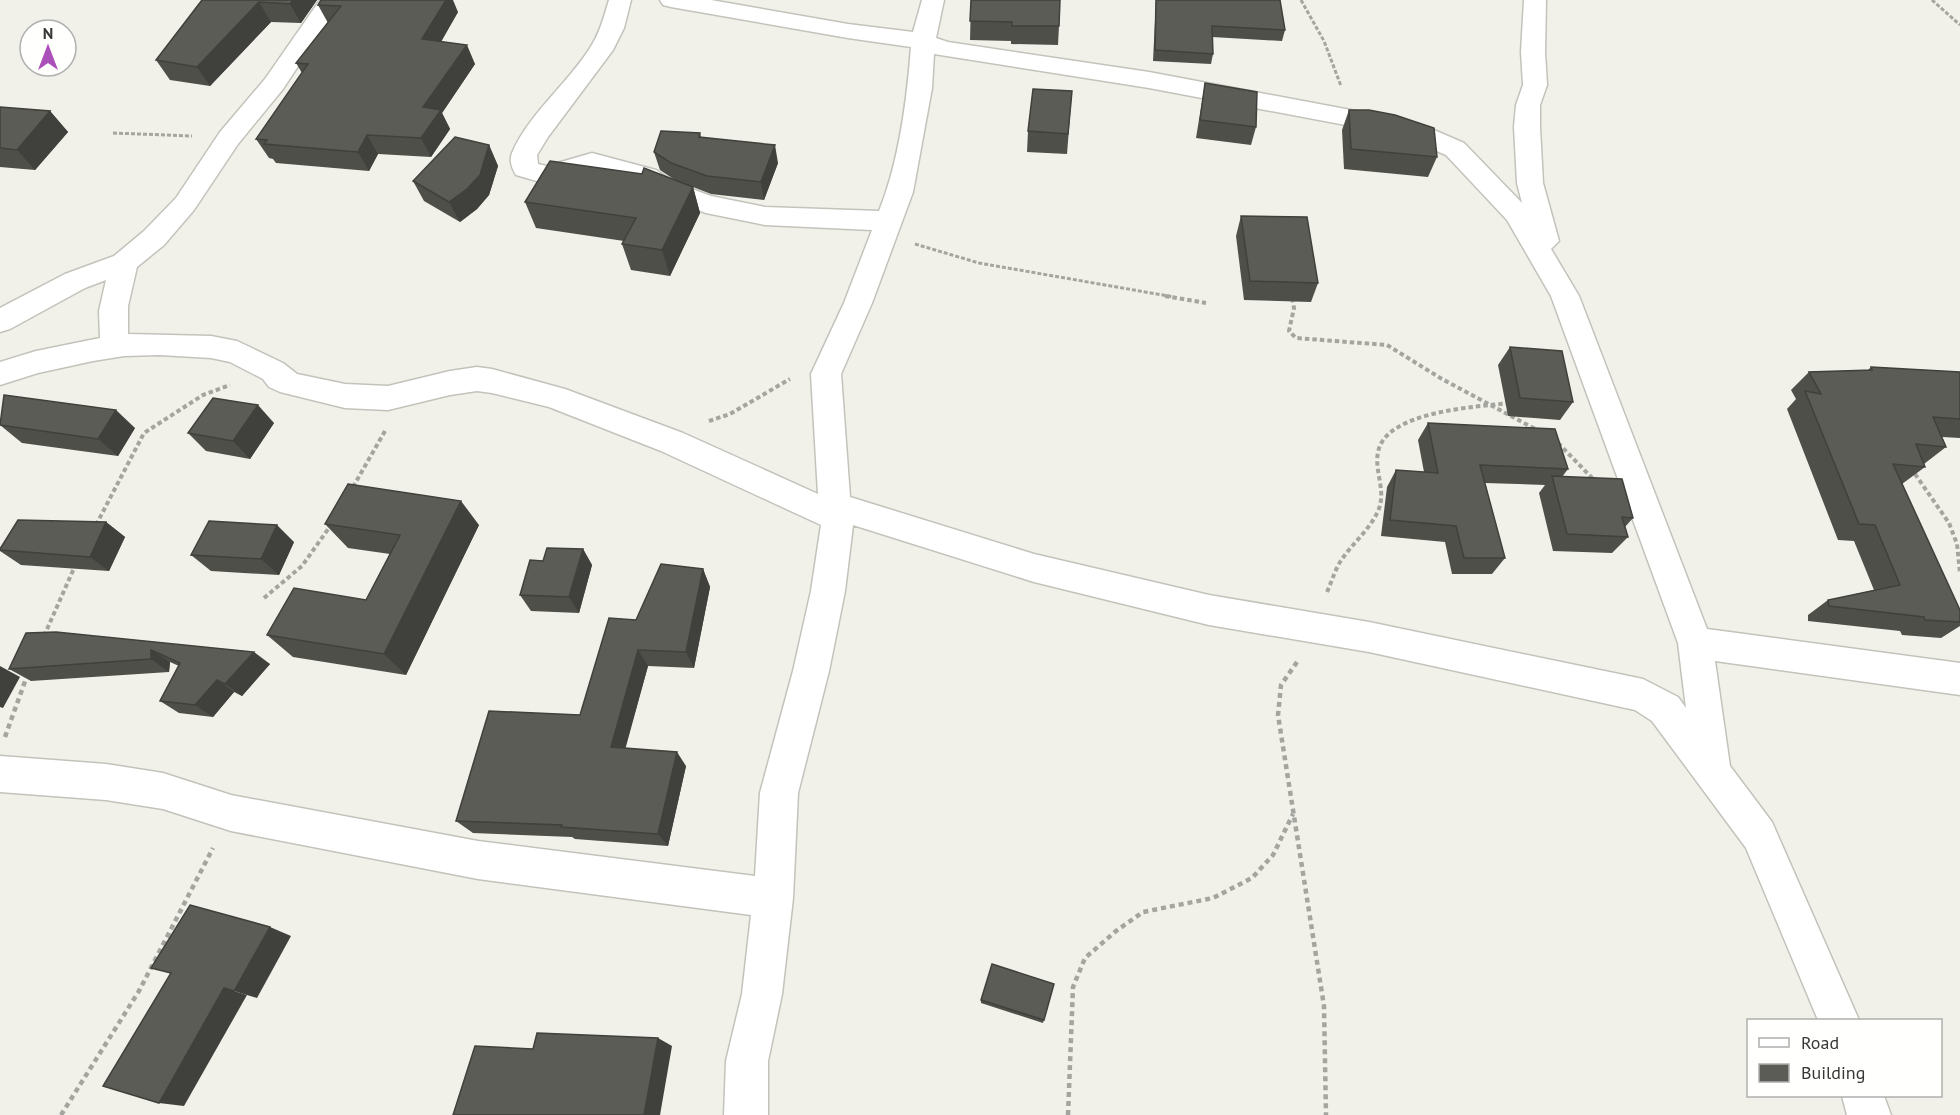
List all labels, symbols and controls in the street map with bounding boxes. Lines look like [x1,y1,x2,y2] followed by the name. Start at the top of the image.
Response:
[18,18,78,78] north arrow
[43,23,53,43] text: N
[1747,1019,1942,1097] legend
[1801,1031,1839,1054] text: Road
[1801,1061,1865,1084] text: Building

